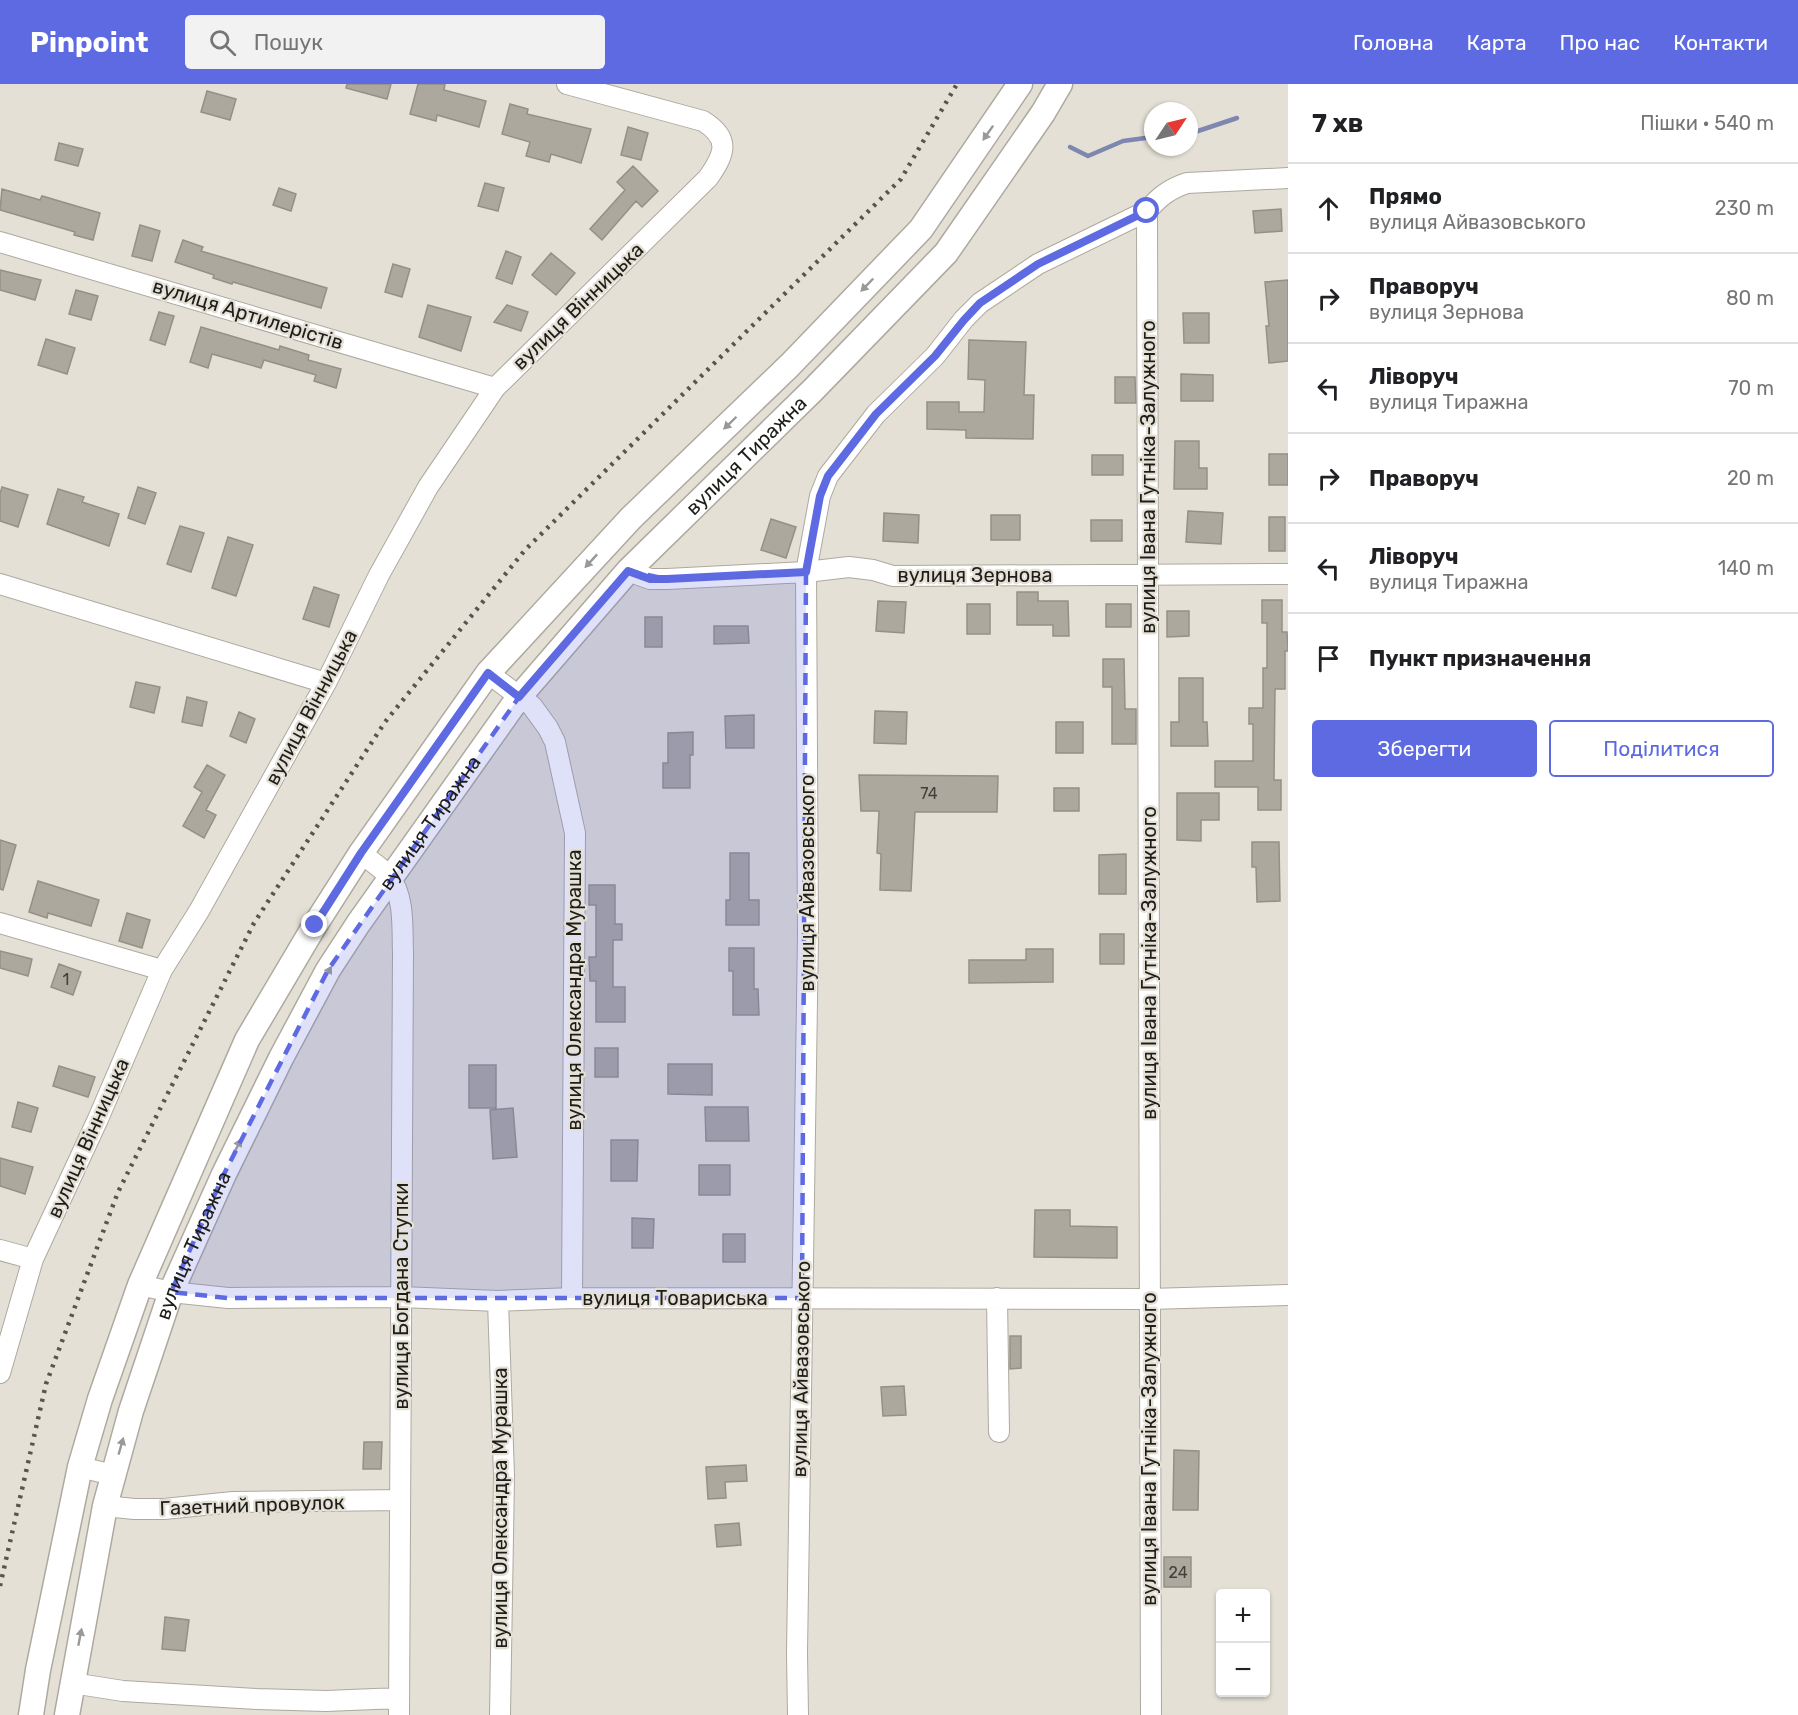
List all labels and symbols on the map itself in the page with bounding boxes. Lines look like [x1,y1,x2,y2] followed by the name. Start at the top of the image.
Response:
[1144,102,1198,156] north arrow
[982,124,994,140] one-way arrow
[1133,197,1159,223] route start
[508,237,648,375] street label: вулиця Вінницька
[150,274,346,354] street label: вулиця Артилерістів
[861,278,875,292] one-way arrow
[1136,320,1160,634] street label: вулиця Івана Гутніка-Залужного
[681,391,812,520] street label: вулиця Тиражна
[723,416,737,430] one-way arrow
[585,553,599,567] one-way arrow
[898,563,1052,587] street label: вулиця Зернова
[260,625,362,789] street label: вулиця Вінницька
[374,751,486,895] street label: вулиця Тиражна
[795,775,819,991] street label: вулиця Айвазовського
[920,784,938,803] house number: 74
[1137,806,1161,1120] street label: вулиця Івана Гутніка-Залужного
[562,849,586,1131] street label: вулиця Олександра Мурашка
[301,911,327,937] route end
[321,966,332,982] one-way arrow
[63,970,69,989] house number: 1
[42,1054,134,1222] street label: вулиця Вінницька
[232,1139,242,1156] one-way arrow
[151,1167,236,1323] street label: вулиця Тиражна
[389,1183,413,1409] street label: вулиця Богдана Ступки
[787,1260,815,1478] street label: вулиця Айвазовського
[582,1286,768,1310] street label: вулиця Товариська
[1137,1292,1161,1606] street label: вулиця Івана Гутніка-Залужного
[488,1367,512,1649] street label: вулиця Олександра Мурашка
[117,1437,126,1455] one-way arrow
[159,1490,345,1520] street label: Газетний провулок
[1168,1563,1188,1582] house number: 24
[76,1627,85,1646] one-way arrow

